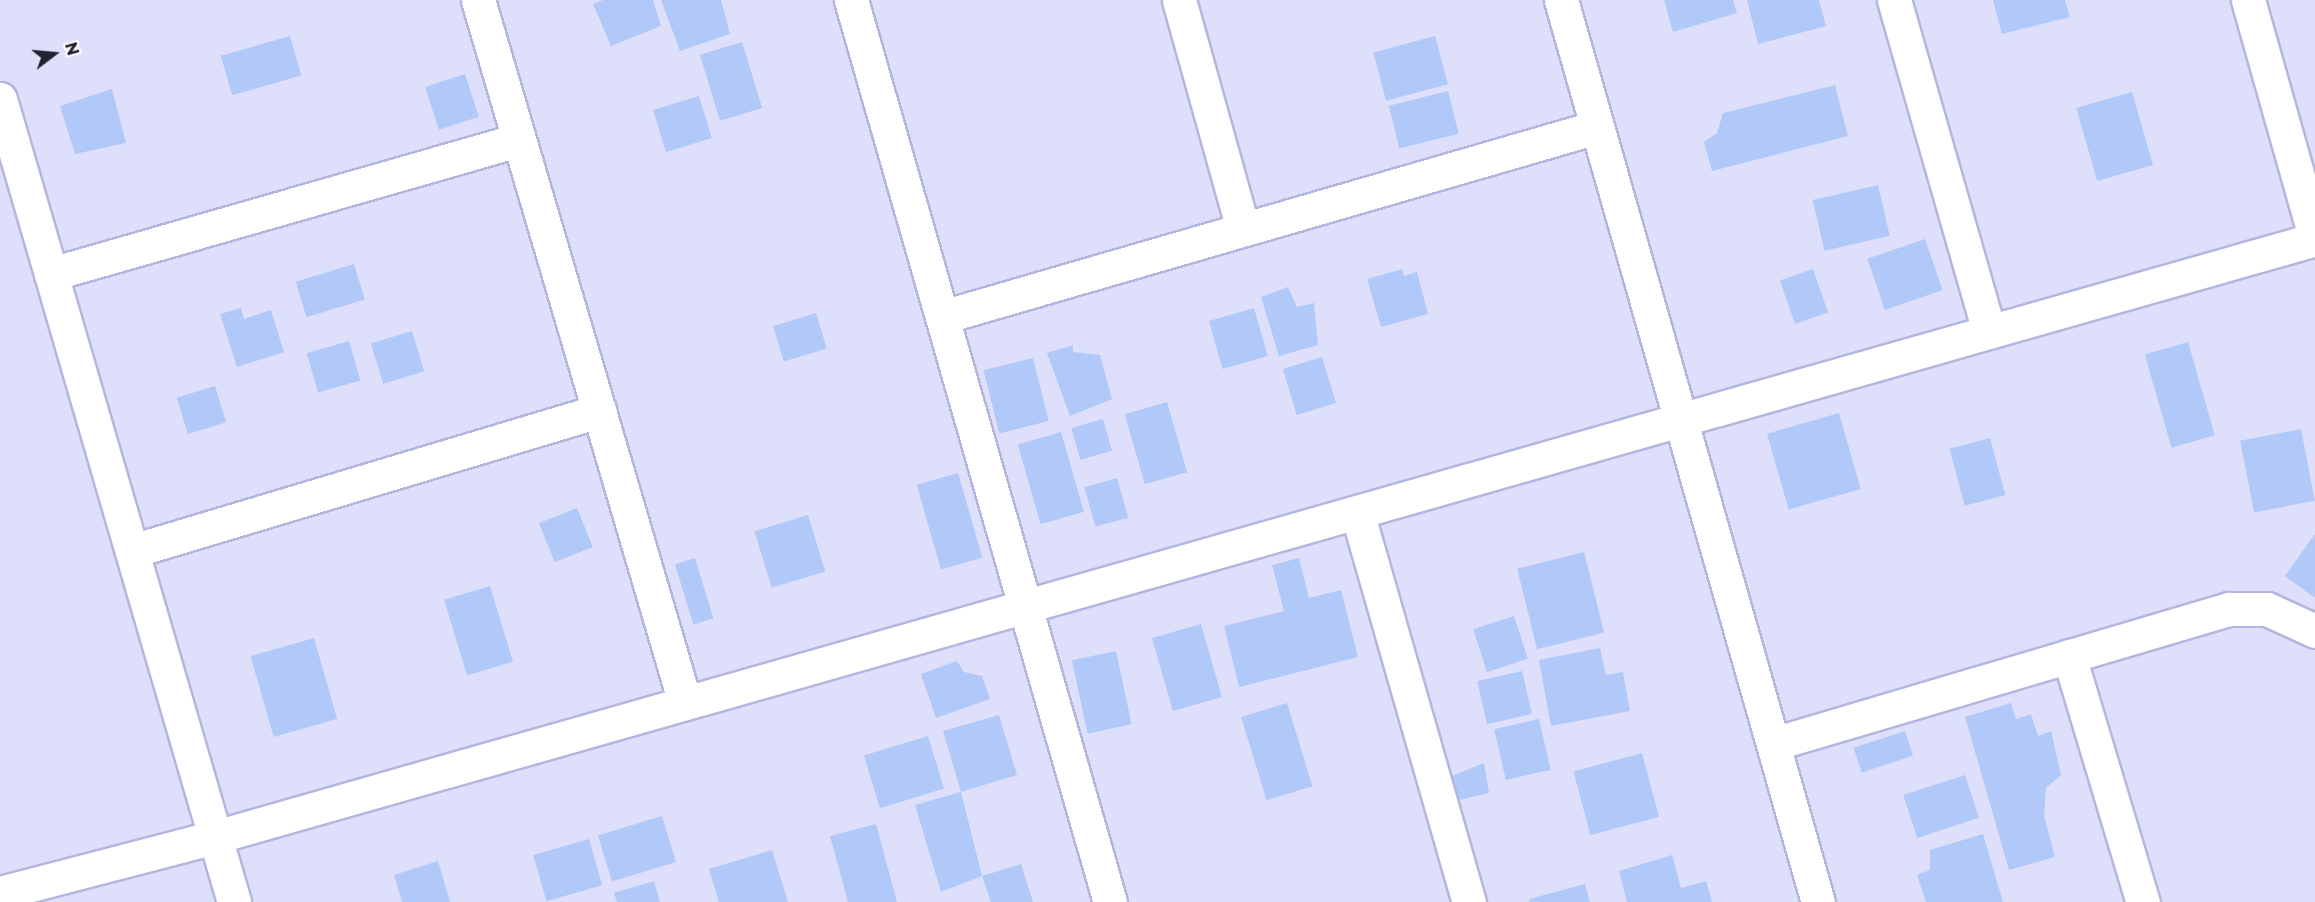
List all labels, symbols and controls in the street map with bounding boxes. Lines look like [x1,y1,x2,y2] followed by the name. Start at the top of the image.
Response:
[24,24,84,84] north arrow
[61,40,83,58] text: N

